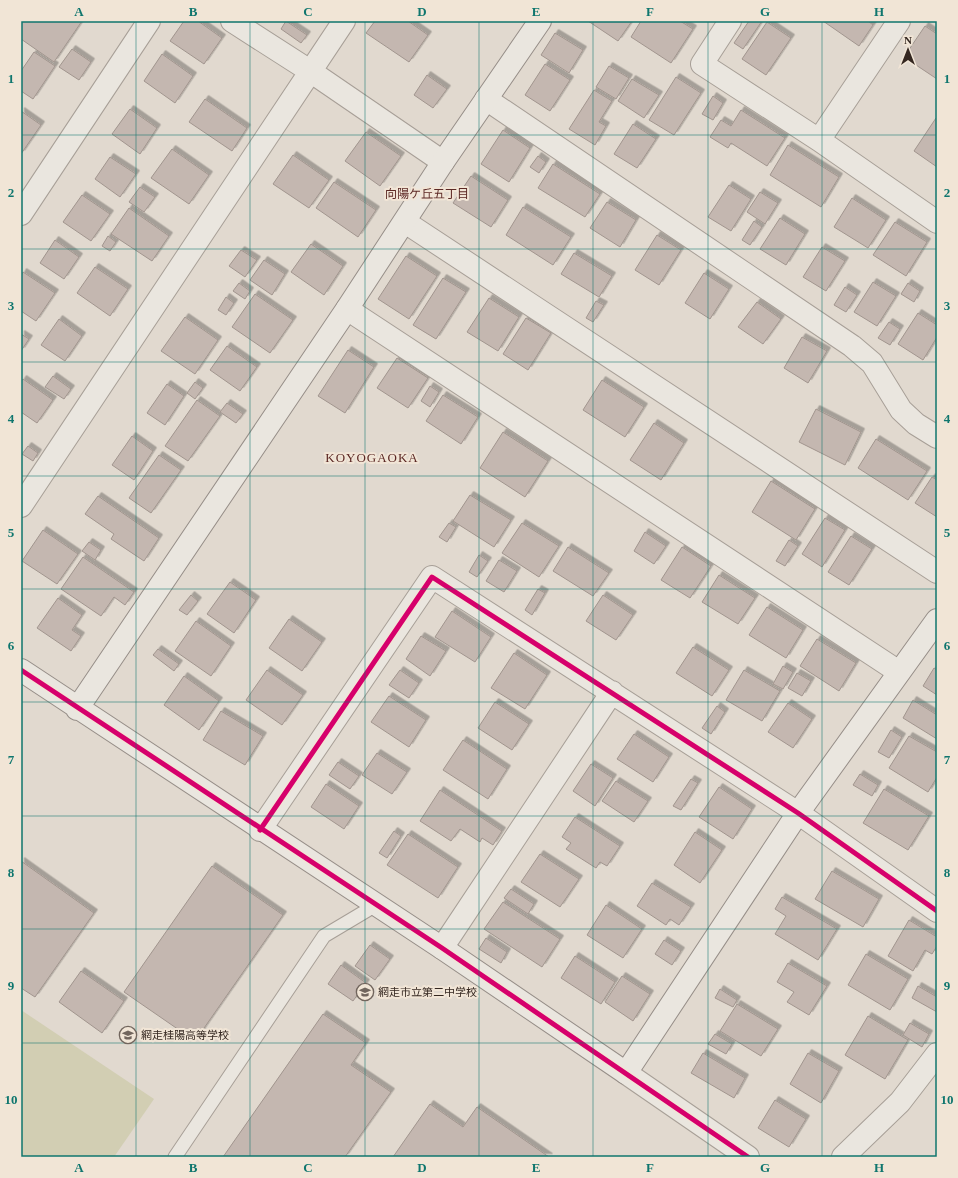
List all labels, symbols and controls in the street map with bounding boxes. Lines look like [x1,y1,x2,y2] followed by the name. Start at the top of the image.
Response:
[74,4,84,19] text: A
[189,4,198,19] text: B
[303,4,313,19] text: C
[417,4,427,19] text: D
[532,4,540,19] text: E
[646,4,654,19] text: F
[760,4,770,19] text: G
[874,4,884,19] text: H
[888,30,928,70] north arrow
[904,34,912,46] text: N
[8,71,14,86] text: 1
[944,71,950,86] text: 1
[8,185,14,200] text: 2
[944,185,950,200] text: 2
[385,187,469,201] district label: 向陽ケ丘五丁目
[8,298,15,313] text: 3
[944,298,951,313] text: 3
[8,411,15,426] text: 4
[944,411,951,426] text: 4
[325,450,419,465] district label: KOYOGAOKA
[8,525,15,540] text: 5
[944,525,951,540] text: 5
[8,638,15,653] text: 6
[944,638,951,653] text: 6
[8,752,15,767] text: 7
[944,752,951,767] text: 7
[8,865,15,880] text: 8
[944,865,951,880] text: 8
[8,978,15,993] text: 9
[944,978,951,993] text: 9
[355,982,375,1002] school or university icon: 網走市立第二中学校
[378,986,477,998] place label: 網走市立第二中学校
[118,1025,138,1045] school or university icon: 網走桂陽高等学校
[141,1029,229,1041] place label: 網走桂陽高等学校
[5,1092,18,1107] text: 10
[941,1092,954,1107] text: 10
[74,1160,84,1175] text: A
[189,1160,198,1175] text: B
[303,1160,313,1175] text: C
[417,1160,427,1175] text: D
[532,1160,540,1175] text: E
[646,1160,654,1175] text: F
[760,1160,770,1175] text: G
[874,1160,884,1175] text: H

